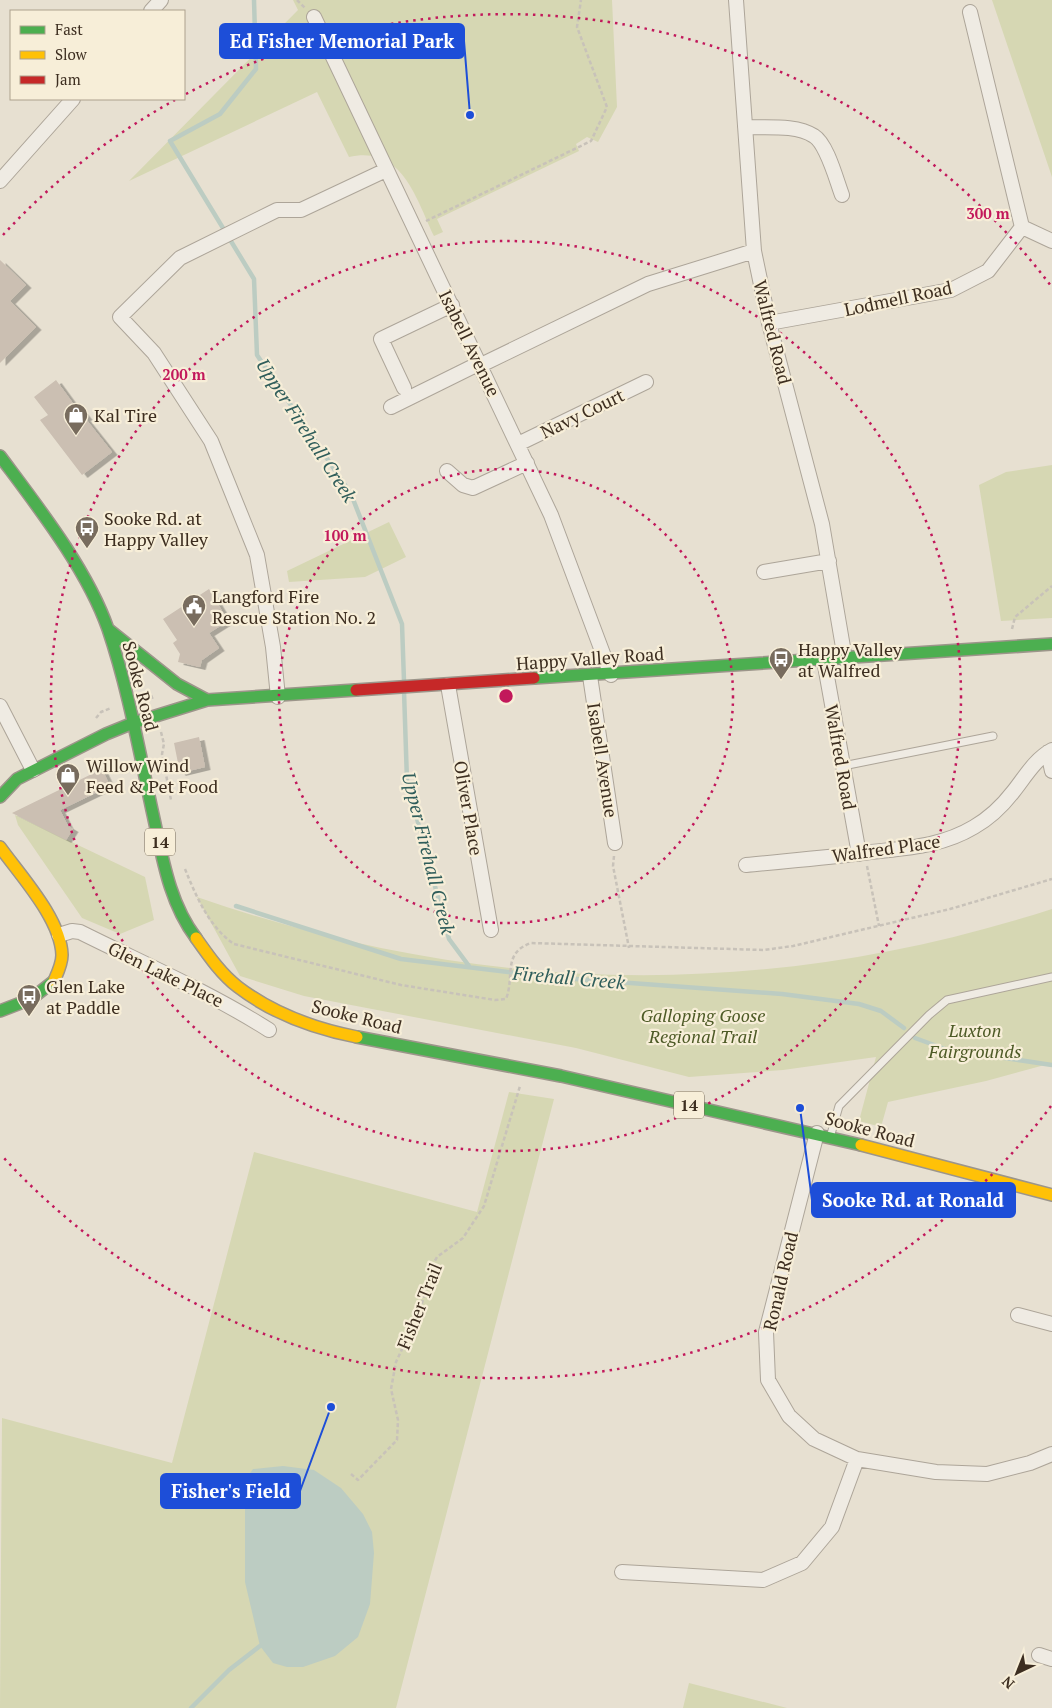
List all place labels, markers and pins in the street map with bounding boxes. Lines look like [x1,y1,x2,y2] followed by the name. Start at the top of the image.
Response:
[220,24,464,58] callout: Ed Fisher Memorial Park
[63,402,89,436] shop icon: Kal Tire
[94,403,157,427] place label: Kal Tire
[104,506,209,551] place label: Sooke Rd. at Happy Valley
[74,515,100,549] bus stop icon: Sooke Rd. at Happy Valley
[212,584,376,629] place label: Langford Fire Rescue Station No. 2
[181,593,207,627] public building icon: Langford Fire Rescue Station No. 2
[798,637,903,682] place label: Happy Valley at Walfred
[768,646,794,680] bus stop icon: Happy Valley at Walfred
[497,687,515,705] centre of rings
[86,753,218,798] place label: Willow Wind Feed & Pet Food
[55,762,81,796] shop icon: Willow Wind Feed & Pet Food
[46,974,125,1019] place label: Glen Lake at Paddle
[16,983,42,1017] bus stop icon: Glen Lake at Paddle
[812,1183,1015,1217] callout: Sooke Rd. at Ronald
[161,1474,300,1508] callout: Fisher's Field

